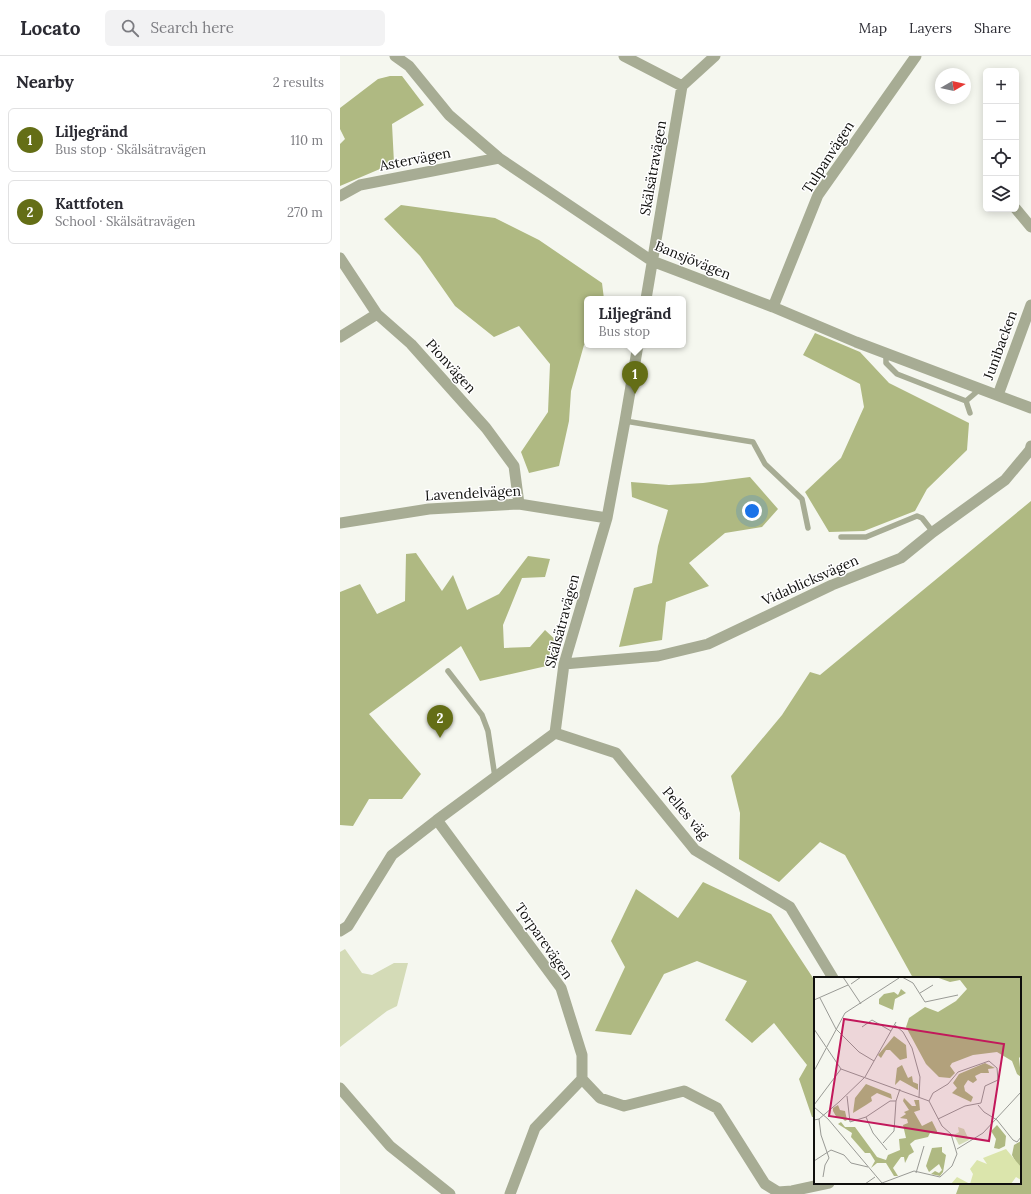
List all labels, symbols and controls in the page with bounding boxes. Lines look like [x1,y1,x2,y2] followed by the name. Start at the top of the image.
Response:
[105,10,385,46] search box
[20,16,81,40] text: Locato
[119,17,141,39] icon: search
[151,18,234,37] text: Search here
[859,19,887,37] text: Map
[909,19,952,37] text: Layers
[974,19,1011,37] text: Share
[935,68,971,104] north arrow
[983,68,1019,212] map controls
[983,68,1019,104] button: +
[16,71,74,93] text: Nearby
[273,74,324,91] text: 2 results
[983,104,1019,140] button: −
[798,117,858,197] street label: Tulpanvägen
[636,118,670,217] street label: Skälsätravägen
[55,122,128,141] text: Liljegränd
[27,132,33,149] text: 1
[290,132,323,149] text: 110 m
[983,140,1019,176] button: locate
[55,141,206,158] text: Bus stop · Skälsätravägen
[377,143,453,175] street label: Astervägen
[983,176,1019,212] button: layers
[55,194,124,213] text: Kattfoten
[27,204,33,221] text: 2
[287,204,323,221] text: 270 m
[55,213,195,230] text: School · Skälsätravägen
[652,237,734,284] street label: Bansjövägen
[584,296,686,348] popup
[598,304,672,323] text: Liljegränd
[979,307,1021,383] street label: Junibacken
[598,323,650,340] text: Bus stop
[422,335,480,397] street label: Pionvägen
[622,361,648,394] pin: 1
[425,481,522,505] street label: Lavendelvägen
[742,501,762,521] your location
[758,550,861,610] street label: Vidablicksvägen
[541,572,583,670] street label: Skälsätravägen
[427,705,453,738] pin: 2
[659,783,713,843] street label: Pelles väg
[511,899,577,983] street label: Torparevägen
[814,977,1021,1184] inset map

